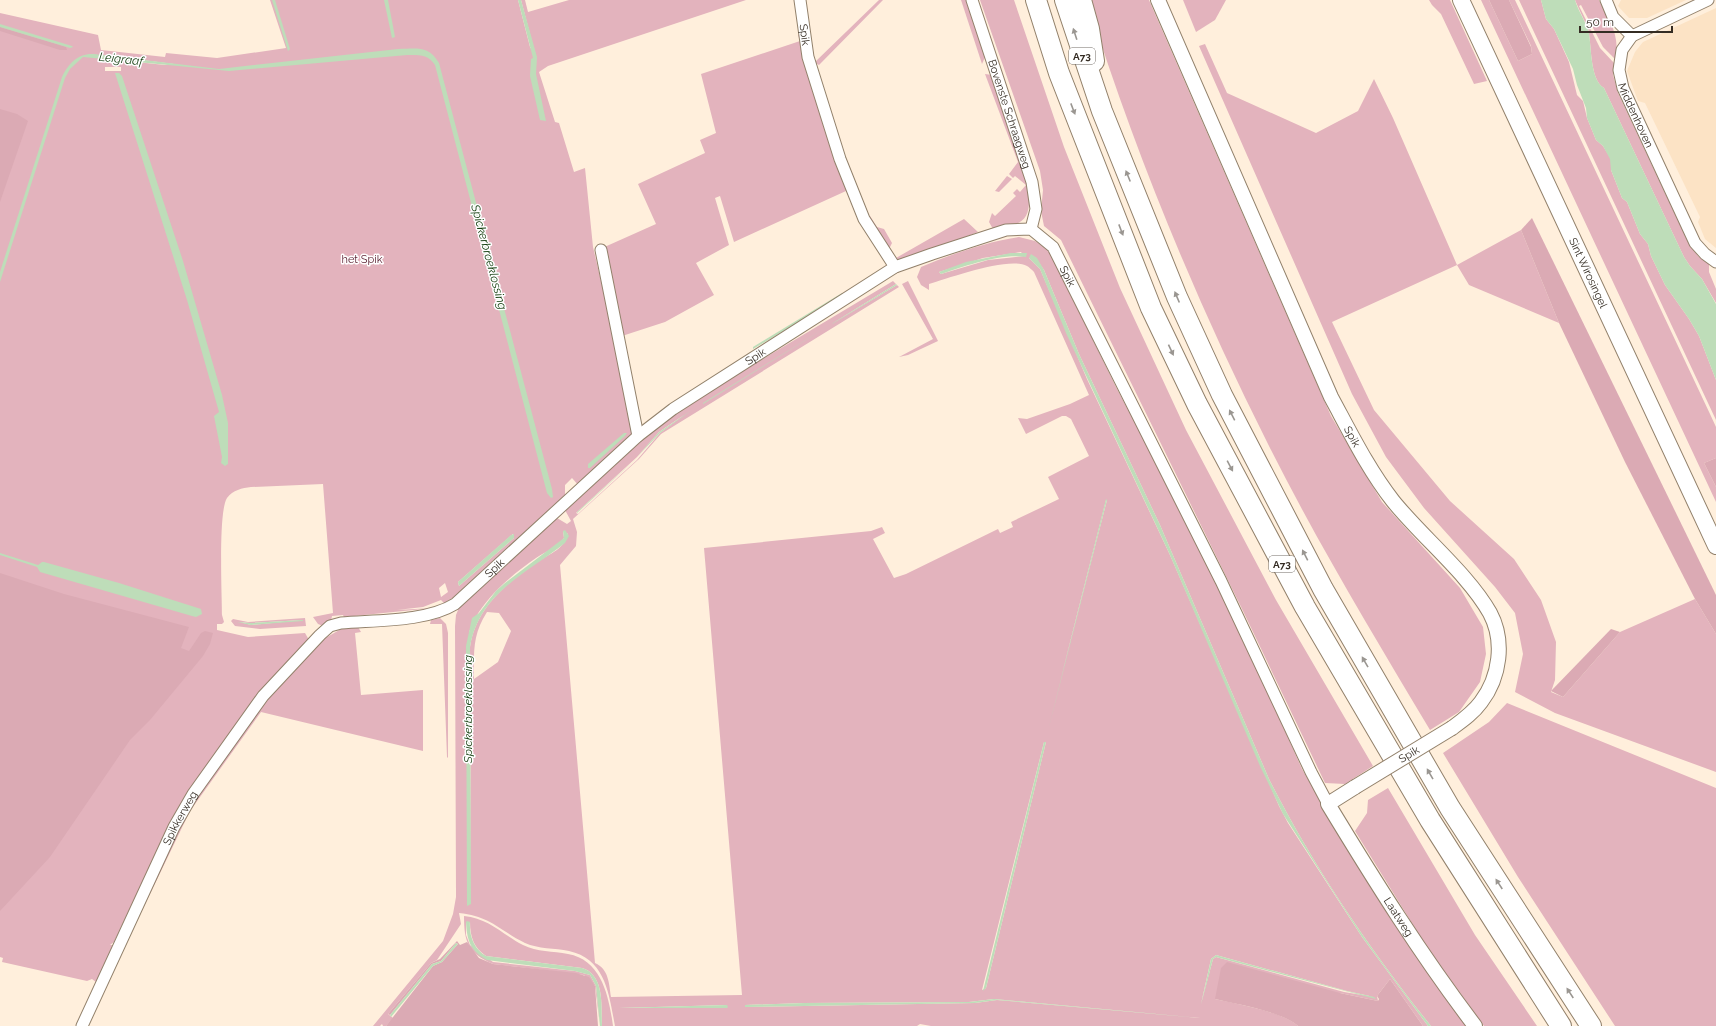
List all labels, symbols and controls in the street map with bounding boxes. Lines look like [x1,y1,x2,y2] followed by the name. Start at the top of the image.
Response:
[1580,8,1672,34] scale bar
[1586,15,1614,29] text: 50 m
[796,23,812,47] street label: Spik
[1072,28,1078,40] one-way arrow
[1069,48,1095,64] road number: A73
[98,50,146,69] water label: Leigraaf
[985,58,1033,170] street label: Bovenste Schraagweg
[1615,82,1656,150] street label: Middenhoven
[1070,103,1076,114] one-way arrow
[1125,170,1131,182] one-way arrow
[468,202,510,311] water label: Spickerbroeklossing
[1118,224,1124,236] one-way arrow
[1566,236,1610,310] street label: Sint Wirosingel
[342,253,383,266] park label: het Spik
[1057,264,1078,289] street label: Spik
[1173,290,1179,302] one-way arrow
[1168,344,1174,355] one-way arrow
[743,345,768,368] street label: Spik
[1229,409,1235,420] one-way arrow
[1341,424,1363,450] street label: Spik
[1226,460,1233,472] one-way arrow
[1302,549,1308,561] one-way arrow
[482,556,507,580] street label: Spik
[1269,556,1295,572] road number: A73
[461,655,475,764] water label: Spickerbroeklossing
[1361,656,1368,668] one-way arrow
[1396,743,1422,766] street label: Spik
[1427,768,1434,780] one-way arrow
[161,789,200,847] street label: Spikkerweg
[1495,879,1503,889] one-way arrow
[1381,895,1416,939] street label: Laatweg
[1566,987,1573,999] one-way arrow

